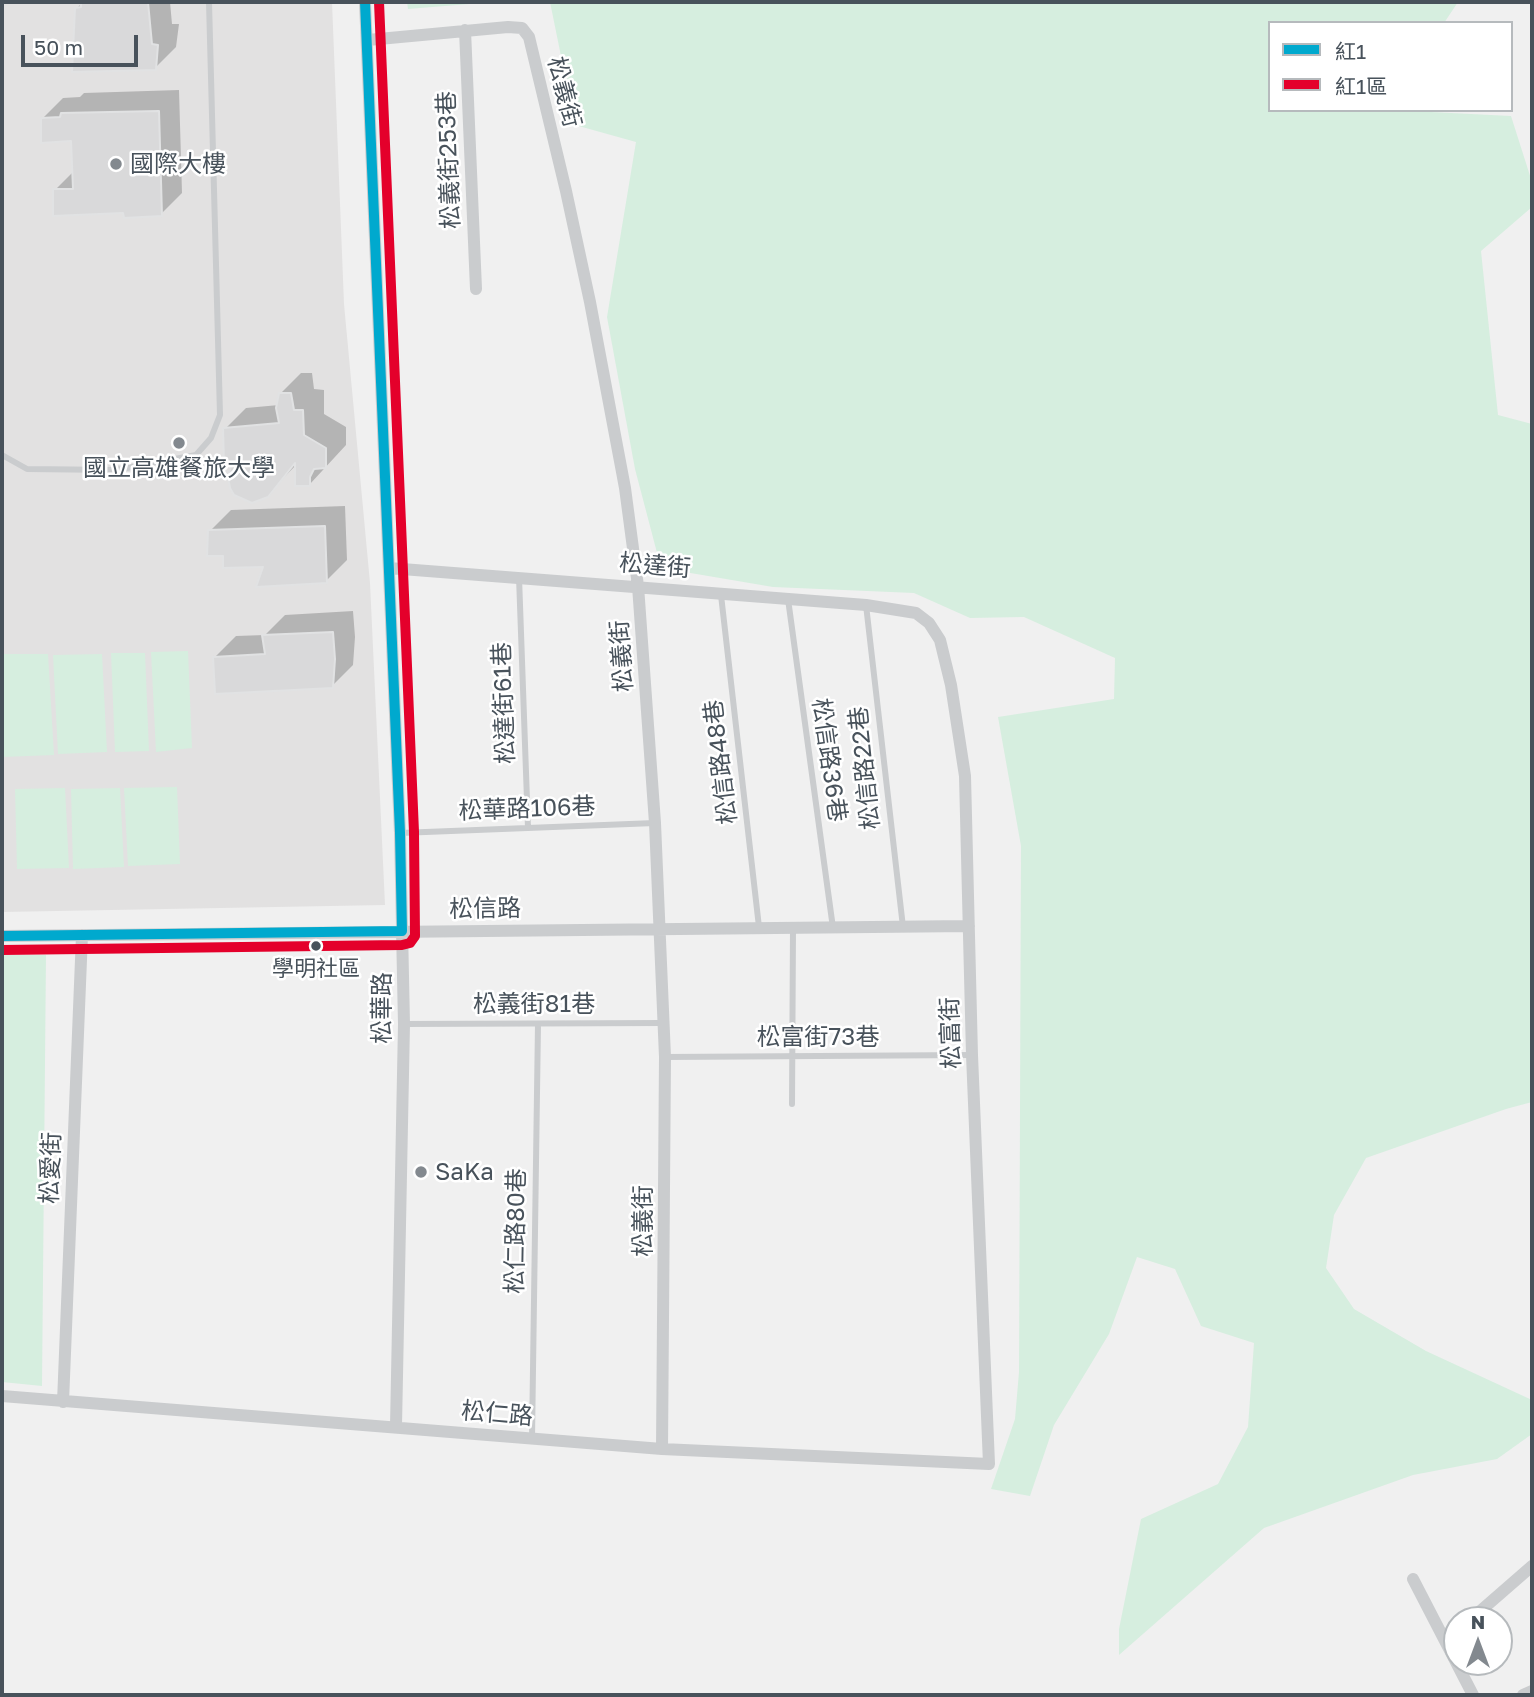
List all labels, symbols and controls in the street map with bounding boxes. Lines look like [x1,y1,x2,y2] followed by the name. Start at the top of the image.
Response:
[24,21,142,65] scale bar
[1268,21,1513,112] legend
[34,34,83,60] text: 50 m
[1335,38,1366,64] text: 紅1
[541,54,587,130] street label: 松義街
[1335,73,1387,99] text: 紅1區
[432,91,466,229] street label: 松義街253巷
[130,150,226,178] place label: 國際大樓
[108,156,124,172] marker: 國際大樓
[171,435,187,451] marker: 國立高雄餐旅大學
[83,454,275,482] place label: 國立高雄餐旅大學
[618,549,692,583] street label: 松達街
[605,619,639,693] street label: 松義街
[487,641,521,765] street label: 松達街61巷
[806,696,852,824] street label: 松信路36巷
[699,698,743,826] street label: 松信路48巷
[844,705,886,831] street label: 松信路22巷
[458,792,596,826] street label: 松華路106巷
[449,894,521,924] street label: 松信路
[309,939,323,953] marker: 學明社區
[272,956,360,982] place label: 學明社區
[368,972,396,1044] street label: 松華路
[473,990,595,1018] street label: 松義街81巷
[935,997,967,1069] street label: 松富街
[757,1023,879,1051] street label: 松富街73巷
[35,1132,67,1204] street label: 松愛街
[435,1158,494,1186] place label: SaKa
[413,1164,429,1180] marker: SaKa
[501,1168,531,1294] street label: 松仁路80巷
[629,1185,657,1257] street label: 松義街
[460,1397,534,1431] street label: 松仁路
[1443,1606,1513,1676] north arrow
[1471,1610,1485,1633] text: N

